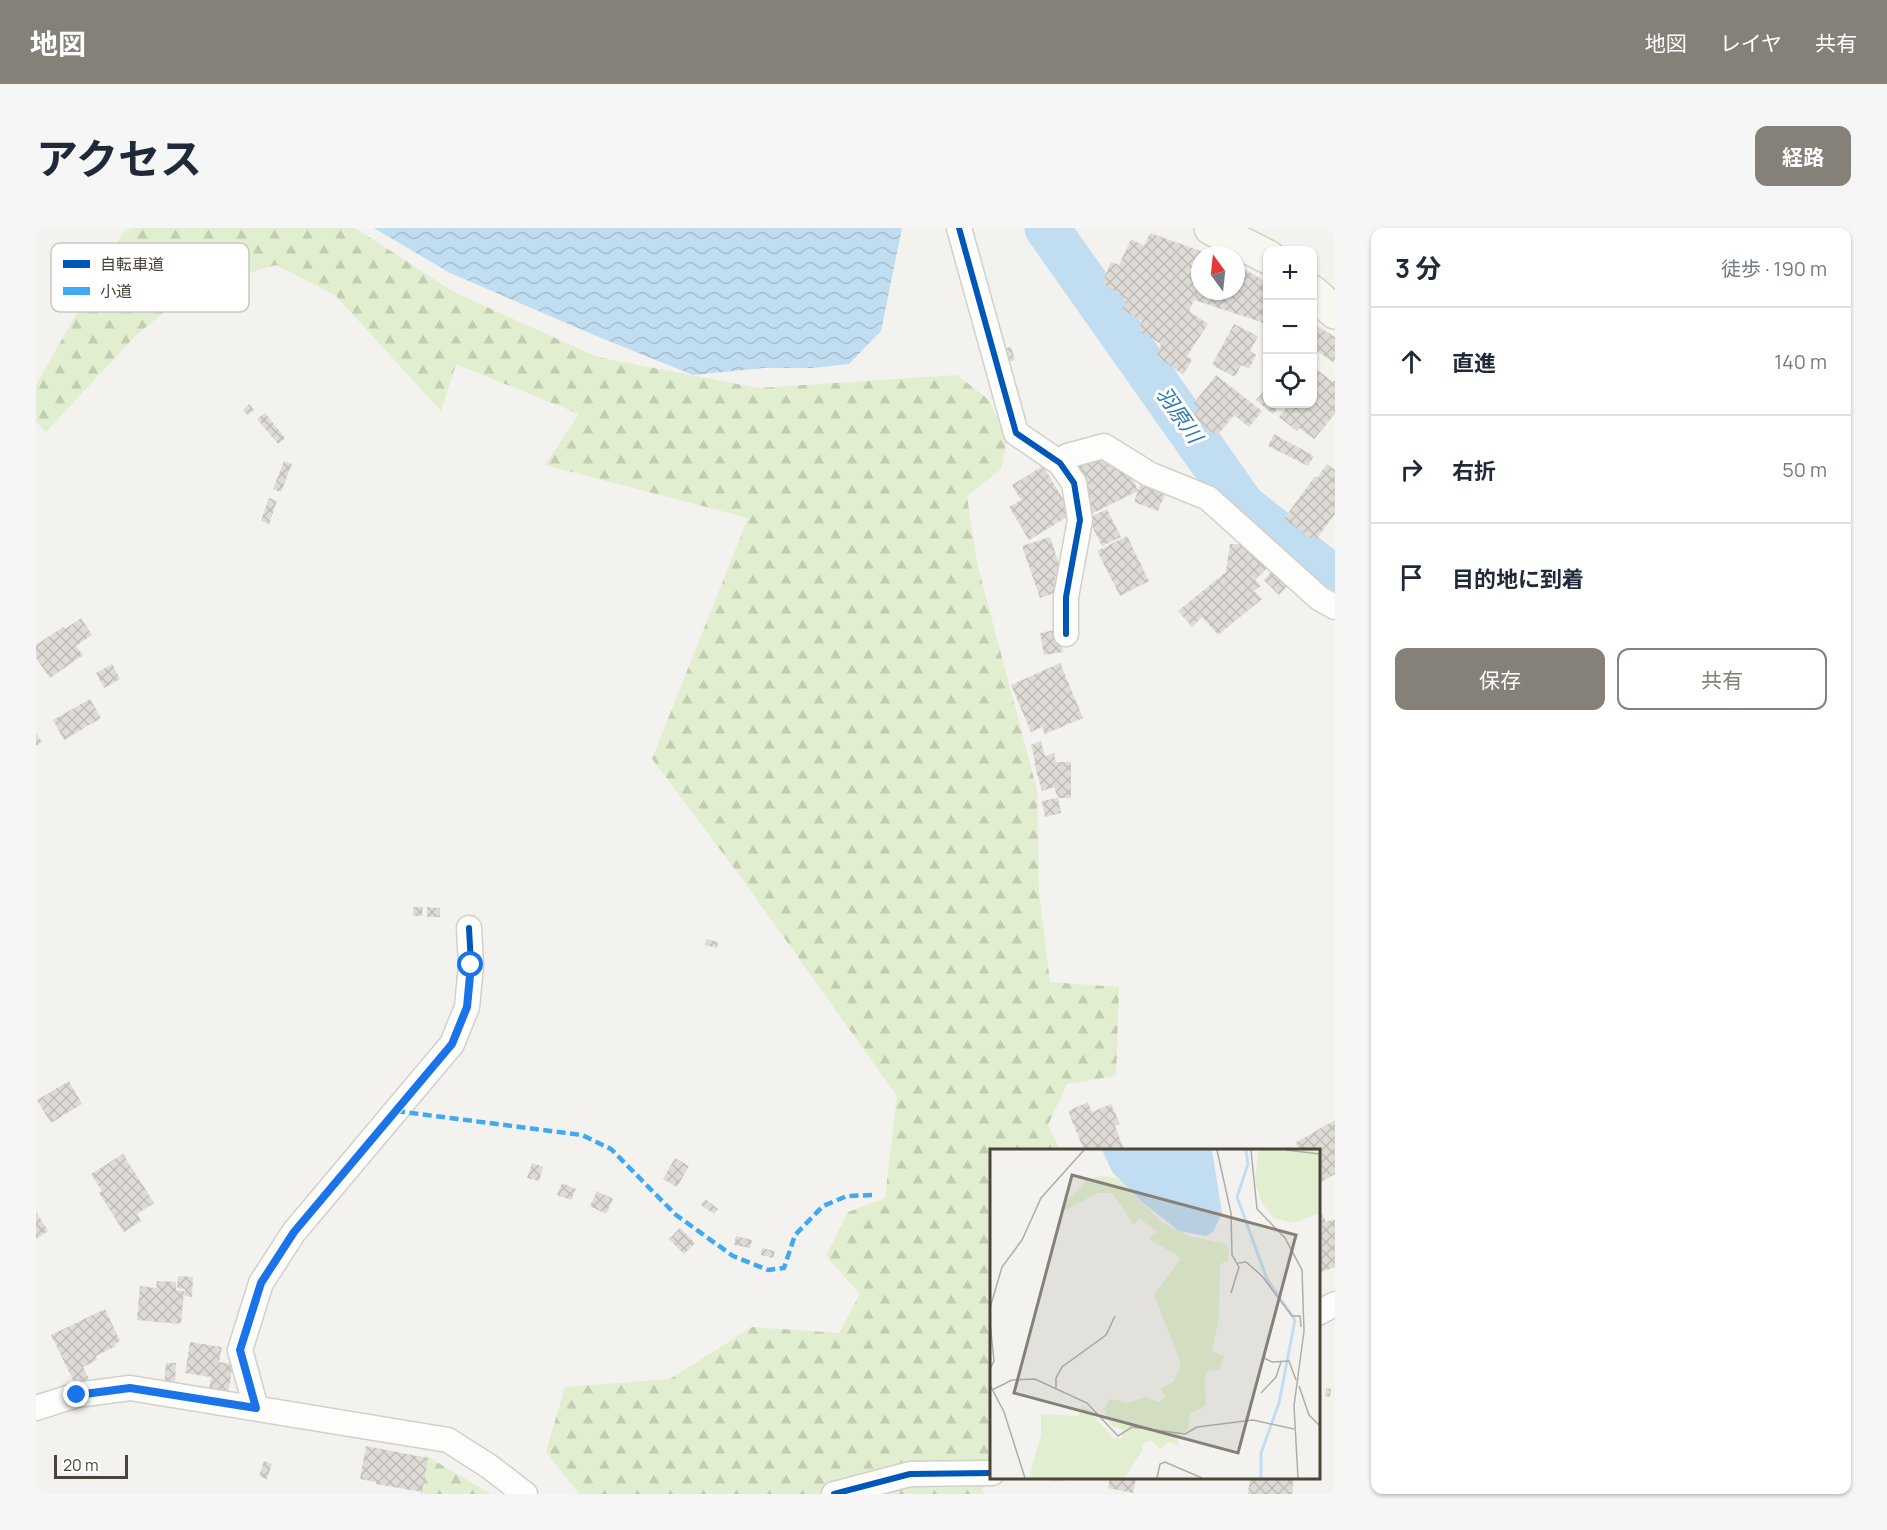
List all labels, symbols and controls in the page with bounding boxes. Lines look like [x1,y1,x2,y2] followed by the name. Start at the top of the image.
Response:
[30,24,86,62] text: 地図
[1645,29,1687,57] text: 地図
[1720,29,1782,57] text: レイヤ
[1815,29,1857,57] text: 共有
[1755,126,1851,186] button: 経路
[36,129,202,187] text: アクセス
[51,243,249,312] legend
[1191,246,1245,300] north arrow
[1263,246,1317,408] map controls
[1263,246,1317,300] button: +
[1395,250,1441,286] text: 3 分
[100,253,164,275] text: 自転車道
[1721,255,1827,282] text: 徒歩 · 190 m
[100,280,132,302] text: 小道
[1263,300,1317,354] button: −
[1395,345,1428,378] icon: ahead
[1452,348,1496,378] text: 直進
[1774,348,1827,375] text: 140 m
[1263,354,1317,408] button: locate
[1150,381,1211,450] water label: 羽原川
[1395,453,1428,486] icon: right
[1452,456,1496,486] text: 右折
[1782,456,1827,483] text: 50 m
[1395,561,1428,594] icon: arrive
[1452,564,1584,594] text: 目的地に到着
[1395,648,1605,710] button: 保存
[1617,648,1827,710] button: 共有
[457,951,483,977] route start
[990,1149,1320,1479] inset map
[63,1381,89,1407] route end
[54,1452,128,1480] scale bar
[63,1454,99,1476] text: 20 m

